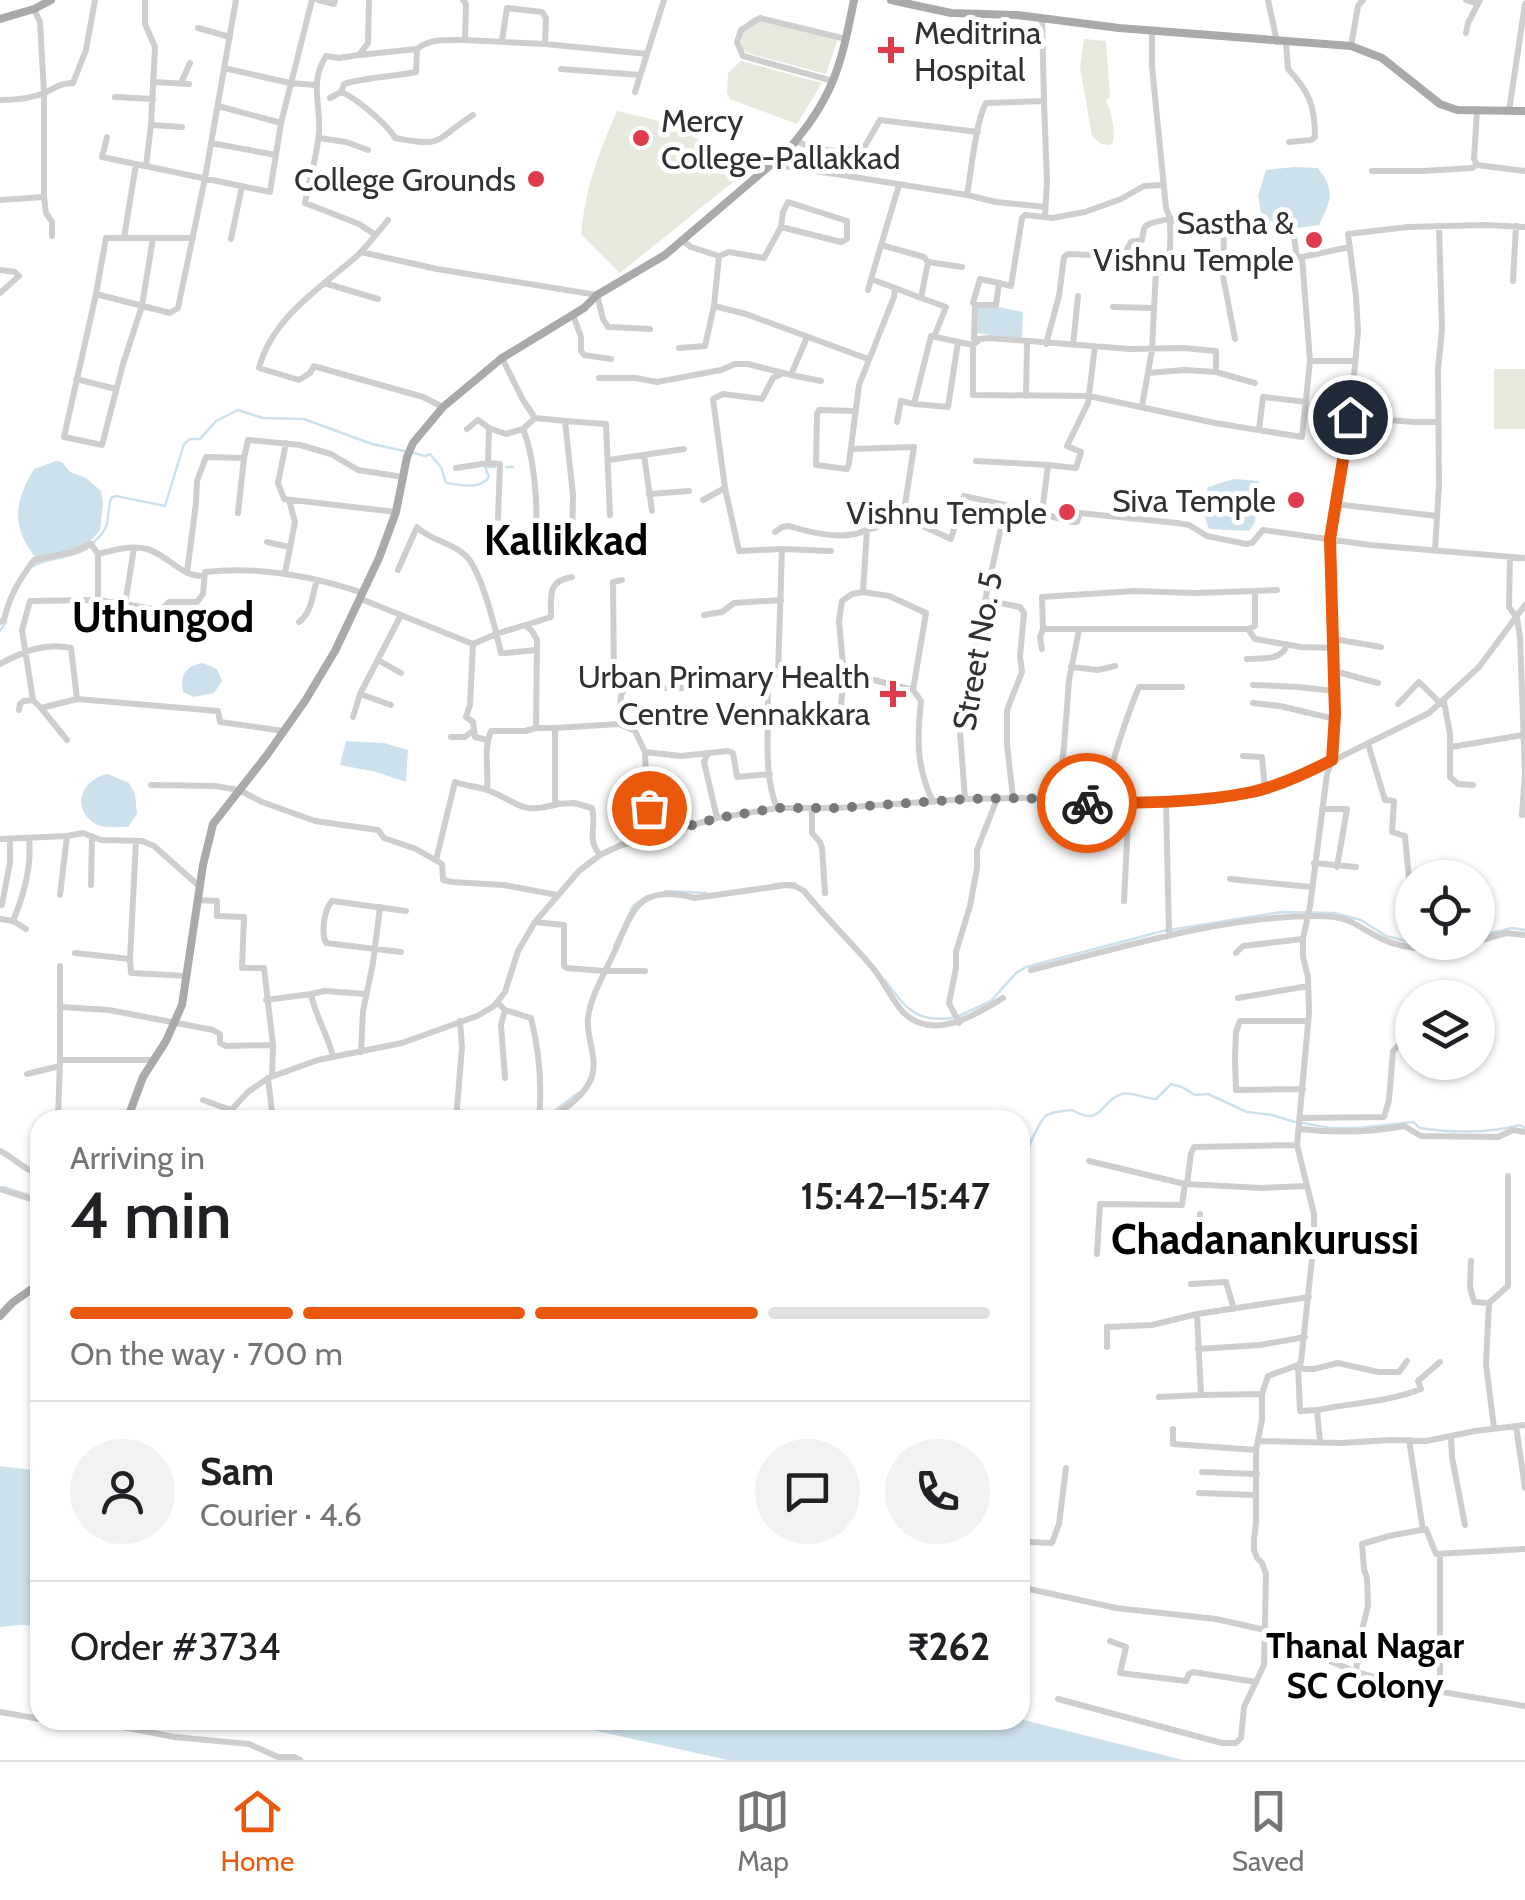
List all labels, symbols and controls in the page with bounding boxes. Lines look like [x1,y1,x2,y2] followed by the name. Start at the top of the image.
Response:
[914,13,1042,89] place label: Meditrina Hospital
[878,37,904,63] marker: Meditrina Hospital
[661,101,900,177] place label: Mercy College-Pallakkad
[630,127,652,149] marker: Mercy College-Pallakkad
[294,160,516,199] place label: College Grounds
[525,168,547,190] marker: College Grounds
[1093,203,1294,279] place label: Sastha & Vishnu Temple
[1303,229,1325,251] marker: Sastha & Vishnu Temple
[1308,375,1393,460] pin
[1323,390,1378,445] icon: home
[1112,481,1276,520] place label: Siva Temple
[1285,489,1307,511] marker: Siva Temple
[846,493,1047,532] place label: Vishnu Temple
[1056,501,1078,523] marker: Vishnu Temple
[484,514,648,566] district label: Kallikkad
[944,569,1010,733] street label: Street No. 5
[72,591,254,643] district label: Uthungod
[578,657,871,733] place label: Urban Primary Health Centre Vennakkara
[880,681,906,707] marker: Urban Primary Health Centre Vennakkara
[1037,753,1137,853] courier
[607,766,692,851] pin
[1060,776,1115,831] icon: bike
[622,781,677,836] icon: bag
[1395,860,1495,1080] map controls
[1395,860,1495,960] button: locate
[1395,980,1495,1080] button: layers
[70,1138,205,1177] text: Arriving in
[801,1172,990,1219] text: 15:42–15:47
[70,1175,232,1254] text: 4 min
[1111,1213,1419,1265] district label: Chadanankurussi
[70,1334,343,1373] text: On the way · 700 m
[70,1439,175,1544] button: person
[755,1439,860,1544] button: chat
[885,1439,990,1544] button: phone
[200,1448,274,1495] text: Sam
[200,1495,362,1534] text: Courier · 4.6
[70,1623,281,1670] text: Order #3734
[908,1623,990,1670] text: ₹262
[1266,1624,1464,1707] district label: Thanal Nagar SC Colony
[221,1784,294,1878] tab: Home
[735,1784,790,1878] tab: Map
[1232,1784,1304,1878] tab: Saved

